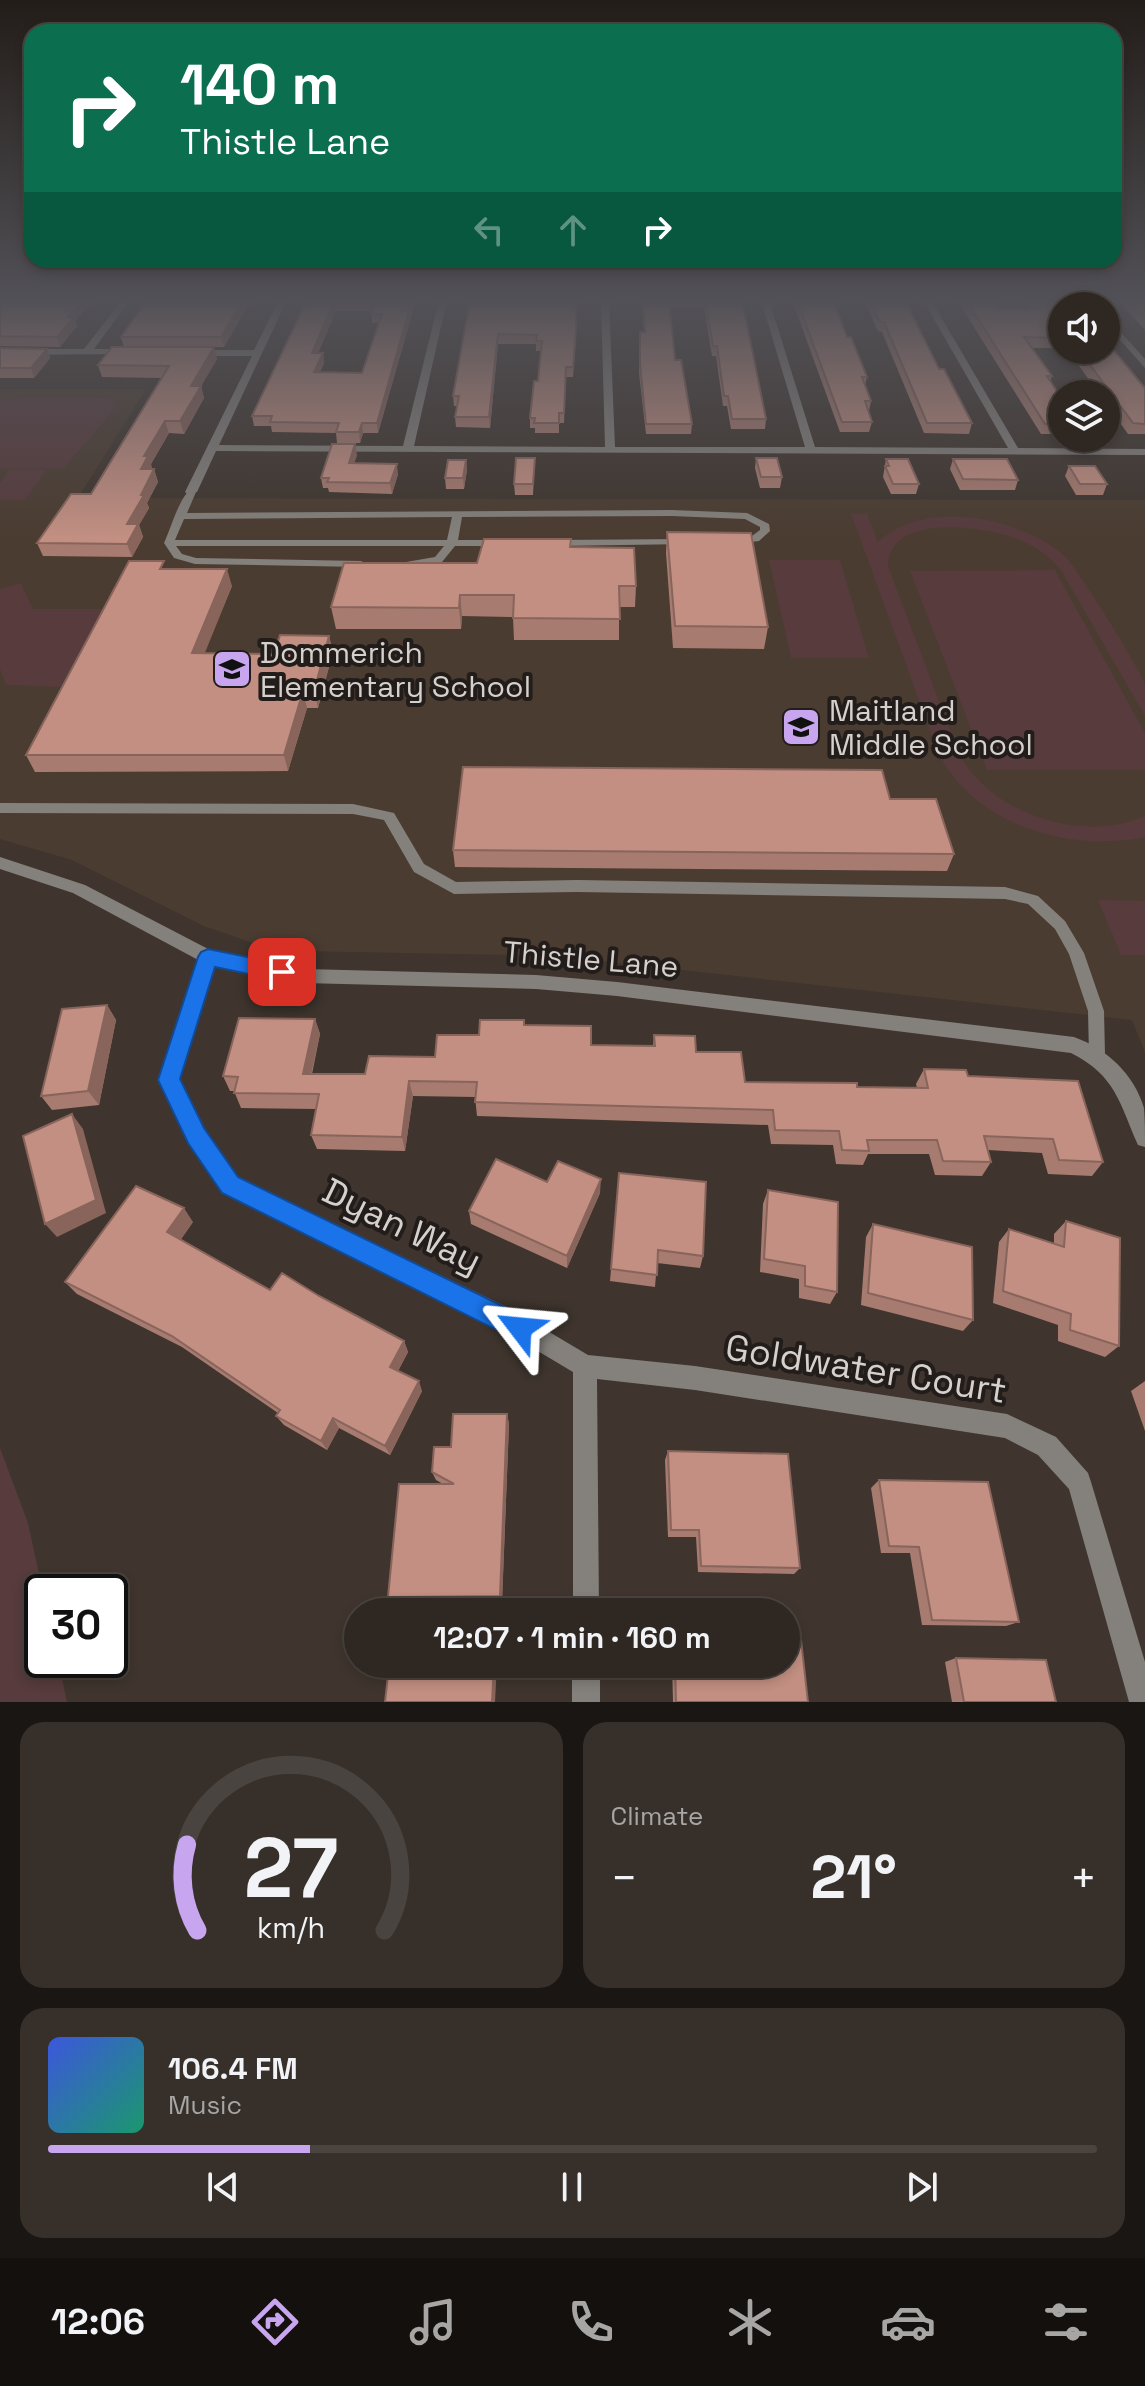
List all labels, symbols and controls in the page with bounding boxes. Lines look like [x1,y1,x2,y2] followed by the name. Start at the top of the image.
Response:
[180,49,339,120] text: 140 m
[48,56,152,160] icon: right
[180,119,390,165] text: Thistle Lane
[467,208,511,252] icon: left
[551,208,595,252] icon: ahead
[635,208,679,252] icon: right
[1048,292,1120,452] map controls
[1048,292,1120,364] button: sound
[1048,380,1120,452] button: layers
[260,633,531,706] place label: Dommerich Elementary School
[211,648,253,690] school or university icon: Dommerich Elementary School
[829,691,1033,764] place label: Maitland Middle School
[780,706,822,748] school or university icon: Maitland Middle School
[502,932,680,986] street label: Thistle Lane
[248,938,316,1006] pin
[260,950,304,994] icon: arrive
[315,1168,489,1284] street label: Dyan Way
[478,1286,562,1370] position arrow
[722,1324,1010,1414] street label: Goldwater Court
[24,1574,128,1678] speed limit sign: 30
[433,1618,711,1657] text: 12:07 · 1 min · 160 m
[611,1799,703,1833] text: Climate
[244,1815,339,1921] text: 27
[811,1839,897,1916] text: 21°
[611,1850,638,1906] text: −
[1070,1850,1097,1906] text: +
[257,1910,325,1946] text: km/h
[168,2049,298,2088] text: 106.4 FM
[168,2088,242,2122] text: Music
[201,2165,245,2209] icon: previous
[550,2165,594,2209] icon: pause
[900,2165,944,2209] icon: next
[247,2294,303,2350] icon: directions
[405,2294,461,2350] icon: music
[563,2294,619,2350] icon: phone
[722,2294,778,2350] icon: climate
[880,2294,936,2350] icon: car
[1038,2294,1094,2350] icon: filters
[51,2299,145,2345] text: 12:06

